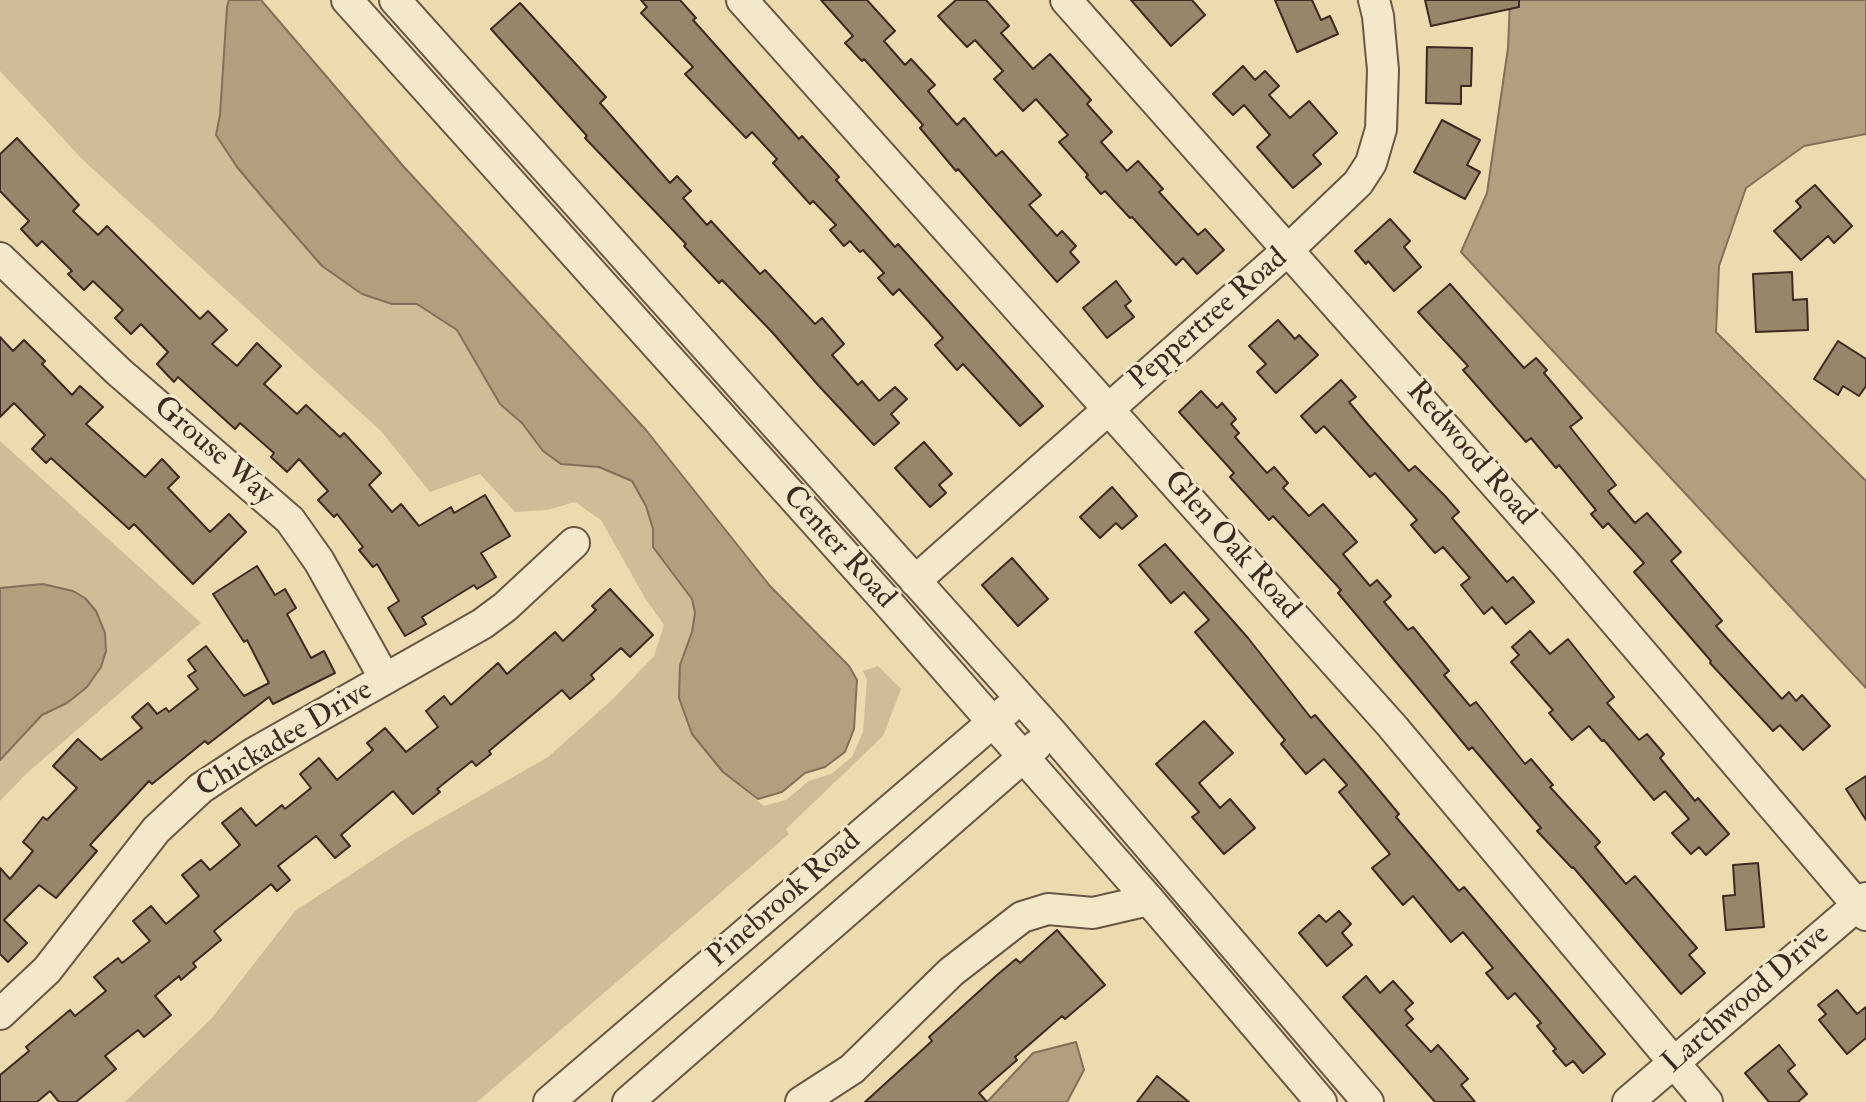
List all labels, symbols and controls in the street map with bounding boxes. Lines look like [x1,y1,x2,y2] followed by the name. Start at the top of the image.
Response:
[1122,241,1296,399] street label: Peppertree Road
[1398,374,1542,534] street label: Redwood Road
[145,390,281,514] street label: Grouse Way
[1155,464,1307,628] street label: Glen Oak Road
[774,479,902,617] street label: Center Road
[190,673,380,807] street label: Chickadee Drive
[701,824,869,976] street label: Pinebrook Road
[1656,918,1838,1082] street label: Larchwood Drive

